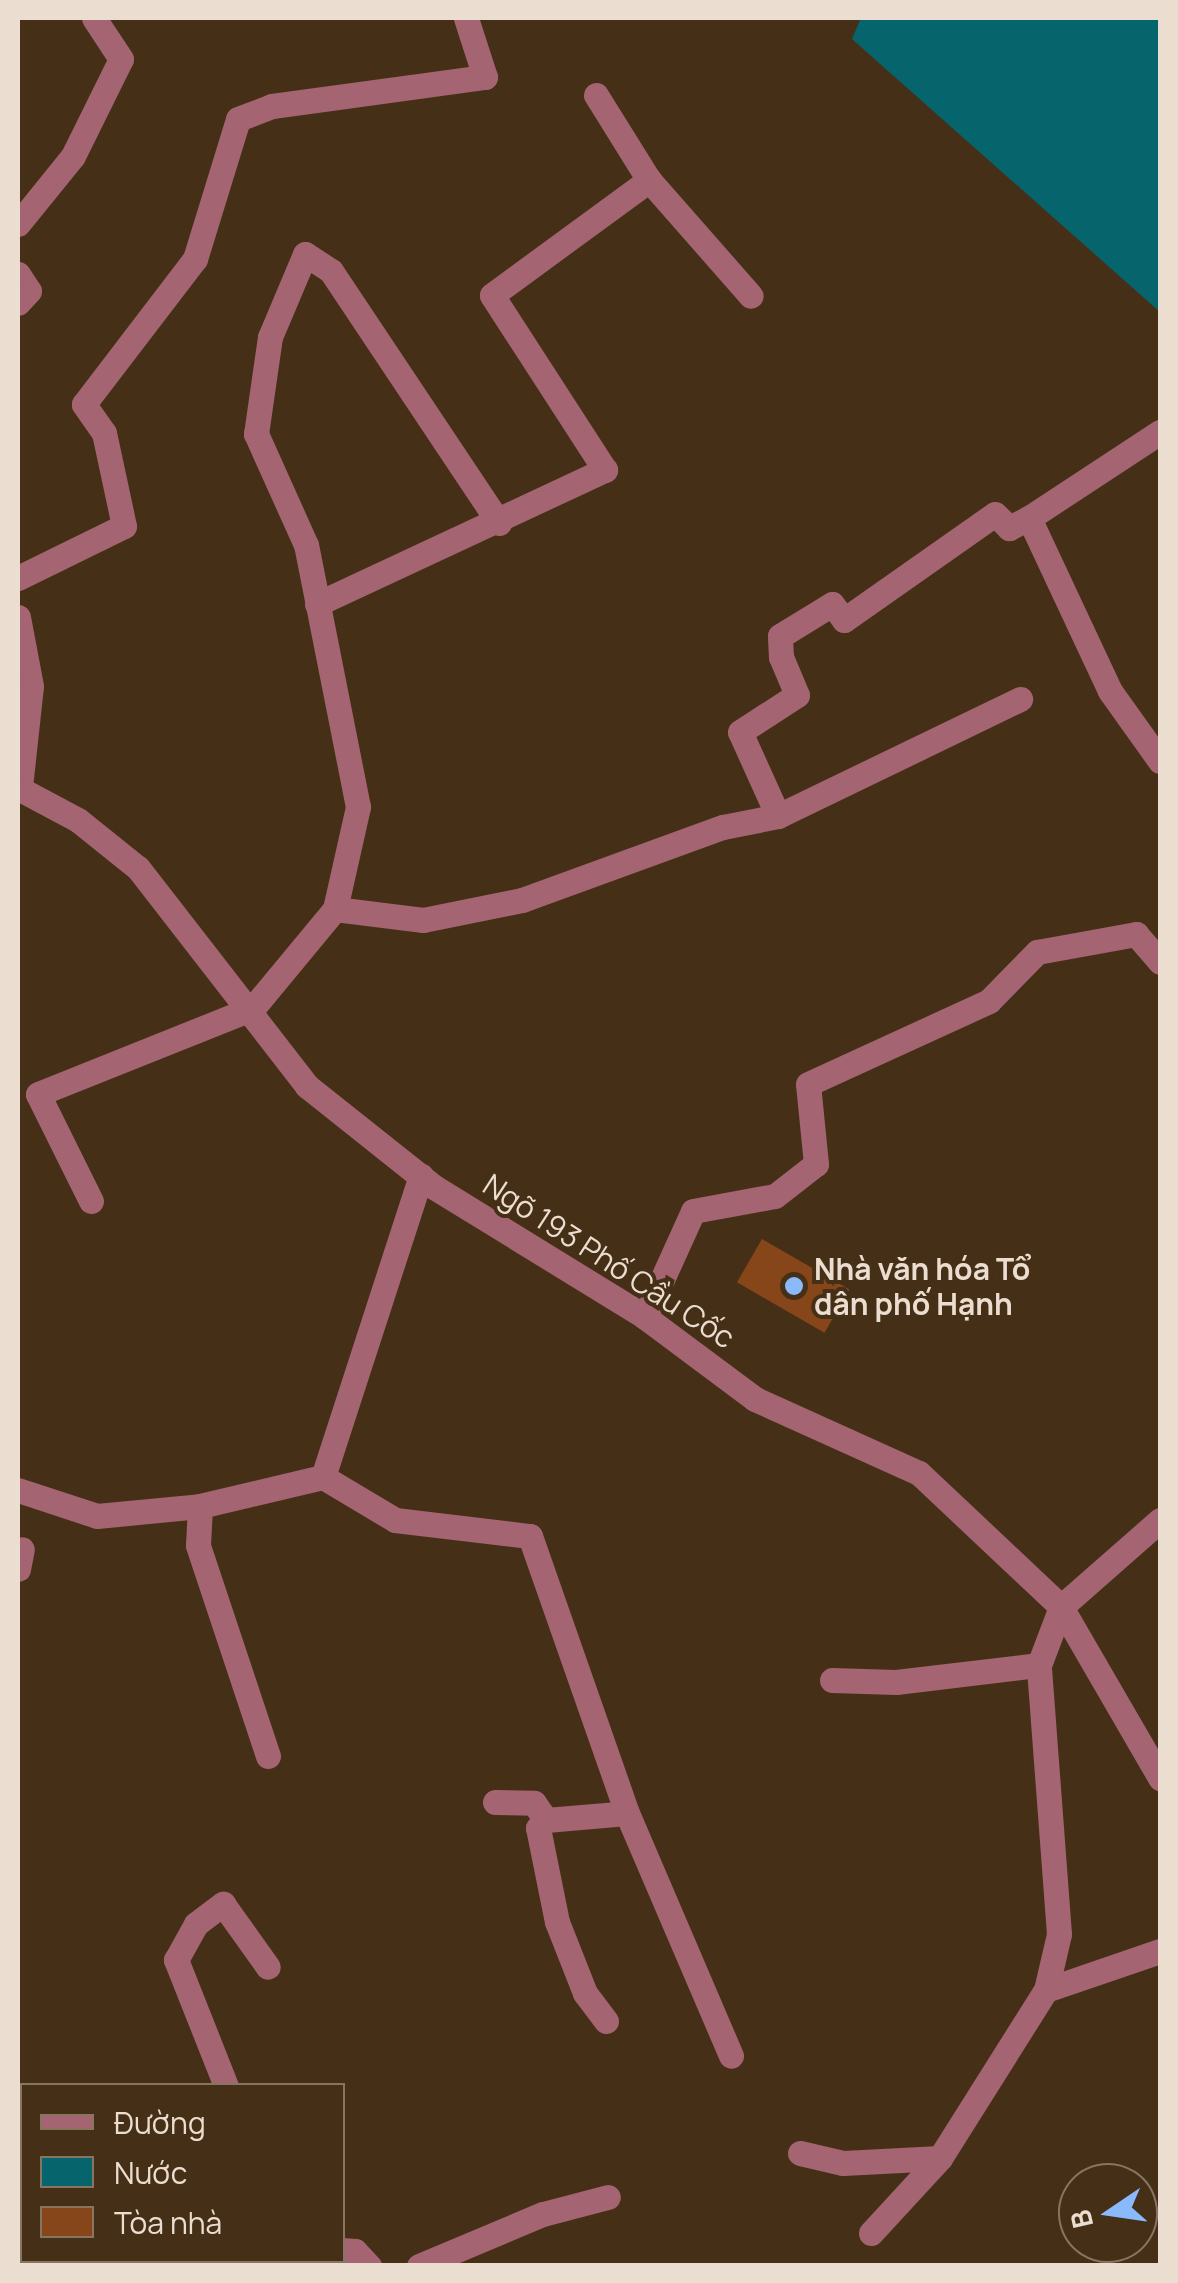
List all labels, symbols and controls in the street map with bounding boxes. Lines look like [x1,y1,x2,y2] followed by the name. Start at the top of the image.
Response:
[477,1166,741,1356] street label: Ngõ 193 Phố Cầu Cốc
[814,1251,1030,1322] place label: Nhà văn hóa Tổ dân phố Hạnh
[783,1275,805,1297] marker: Nhà văn hóa Tổ dân phố Hạnh
[20,2083,345,2263] legend
[114,2102,206,2143] text: Đường
[114,2152,187,2193] text: Nước
[1058,2163,1158,2263] north arrow
[114,2202,222,2243] text: Tòa nhà
[1060,2206,1101,2232] text: B

